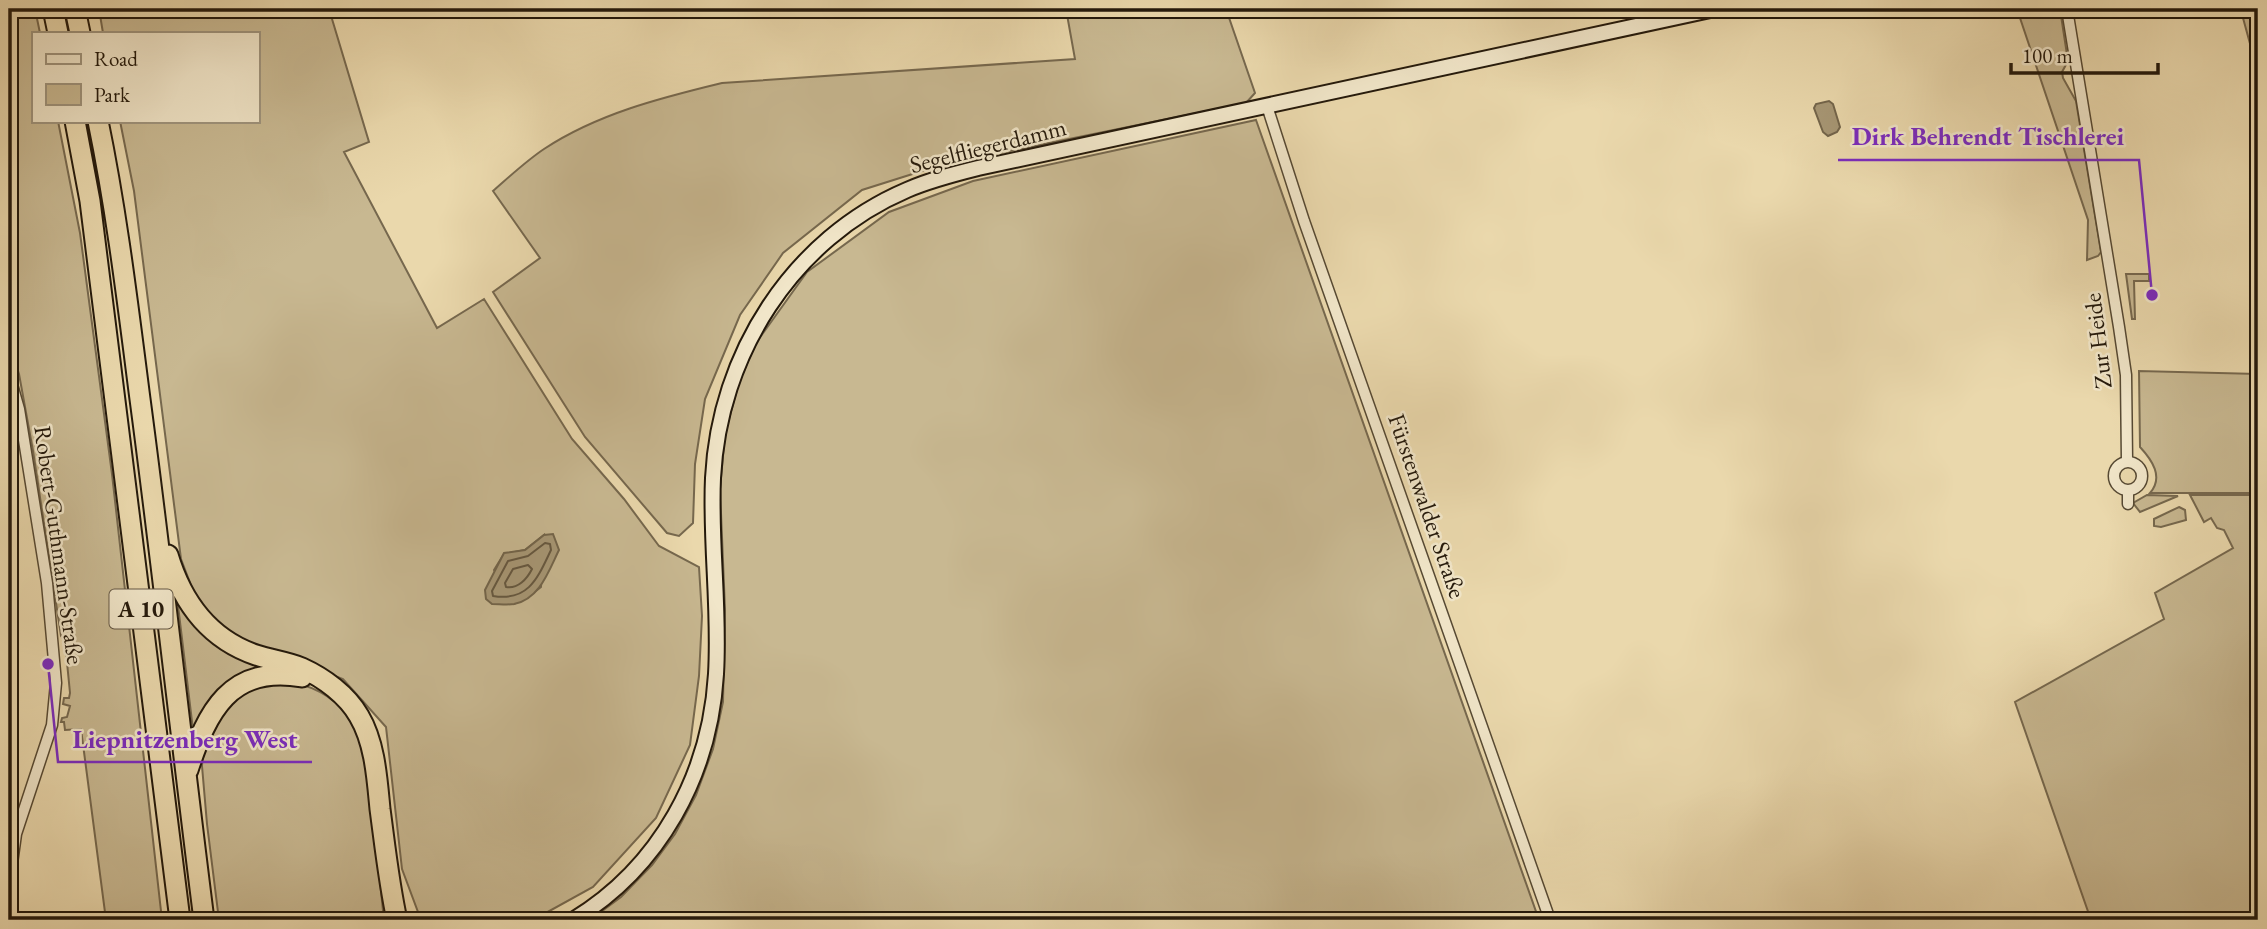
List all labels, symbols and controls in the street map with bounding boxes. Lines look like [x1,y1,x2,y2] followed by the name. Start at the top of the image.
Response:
[32,32,259,122] legend
[2011,32,2158,76] scale bar
[2022,42,2073,69] text: 100 m
[94,45,138,72] text: Road
[94,81,131,108] text: Park
[906,111,1070,180] street label: Segelfliegerdamm
[1838,113,2139,160] callout: Dirk Behrendt Tischlerei
[1852,119,2125,153] text: Dirk Behrendt Tischlerei
[2076,291,2119,391] street label: Zur Heide
[1381,409,1474,602] street label: Fürstenwalder Straße
[27,424,92,666] street label: Robert-Guthmann-Straße
[110,590,172,628] road number: A 10
[58,715,312,762] callout: Liepnitzenberg West
[72,722,298,756] text: Liepnitzenberg West

